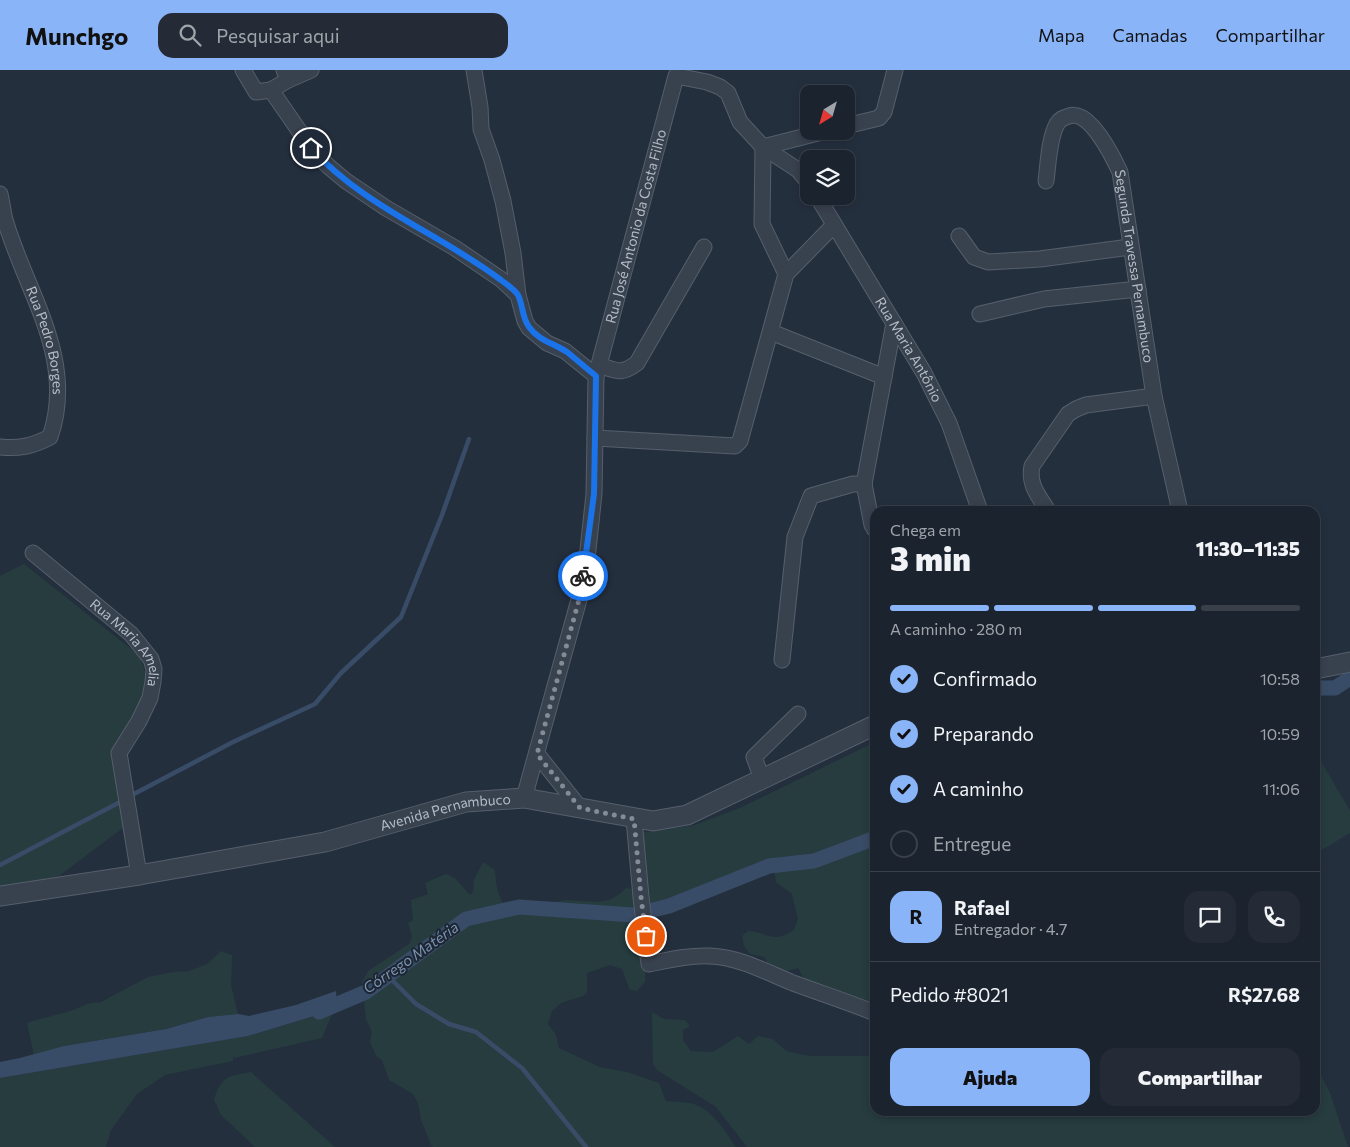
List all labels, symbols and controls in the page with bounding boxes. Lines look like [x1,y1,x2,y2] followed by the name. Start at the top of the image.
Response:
[158,13,508,58] search box
[25,21,128,50] text: Munchgo
[176,21,204,49] icon: search
[216,24,340,47] text: Pesquisar aqui
[1038,24,1085,46] text: Mapa
[1113,24,1187,46] text: Camadas
[1215,24,1325,46] text: Compartilhar
[800,85,855,140] north arrow
[800,85,855,205] map controls
[290,127,332,169] pin
[601,127,669,325] street label: Rua José Antonio da Costa Filho
[297,134,325,162] icon: home
[800,150,855,205] button: layers
[1112,168,1158,364] street label: Segunda Travessa Pernambuco
[23,284,67,395] street label: Rua Pedro Borges
[872,294,946,405] street label: Rua Maria Antônio
[890,520,961,539] text: Chega em
[1196,537,1300,560] text: 11:30–11:35
[890,538,971,578] text: 3 min
[558,551,608,601] courier
[569,562,597,590] icon: bike
[87,595,164,688] street label: Rua Maria Amelia
[890,619,1022,638] text: A caminho · 280 m
[890,665,918,693] icon: check
[933,667,1037,690] text: Confirmado
[1260,669,1300,688] text: 10:58
[890,720,918,748] icon: check
[933,722,1034,745] text: Preparando
[1260,724,1300,743] text: 10:59
[890,775,918,803] icon: check
[933,777,1024,800] text: A caminho
[1262,779,1300,798] text: 11:06
[378,790,511,834] street label: Avenida Pernambuco
[933,832,1011,855] text: Entregue
[1184,891,1236,943] button: chat
[1248,891,1300,943] button: phone
[954,896,1010,919] text: Rafael
[909,905,923,928] text: R
[625,915,667,957] pin
[359,917,462,997] water label: Córrego Matéria
[954,919,1067,938] text: Entregador · 4.7
[632,922,660,950] icon: bag
[890,983,1009,1006] text: Pedido #8021
[1228,983,1300,1006] text: R$27.68
[890,1048,1090,1106] button: Ajuda
[1100,1048,1300,1106] button: Compartilhar

